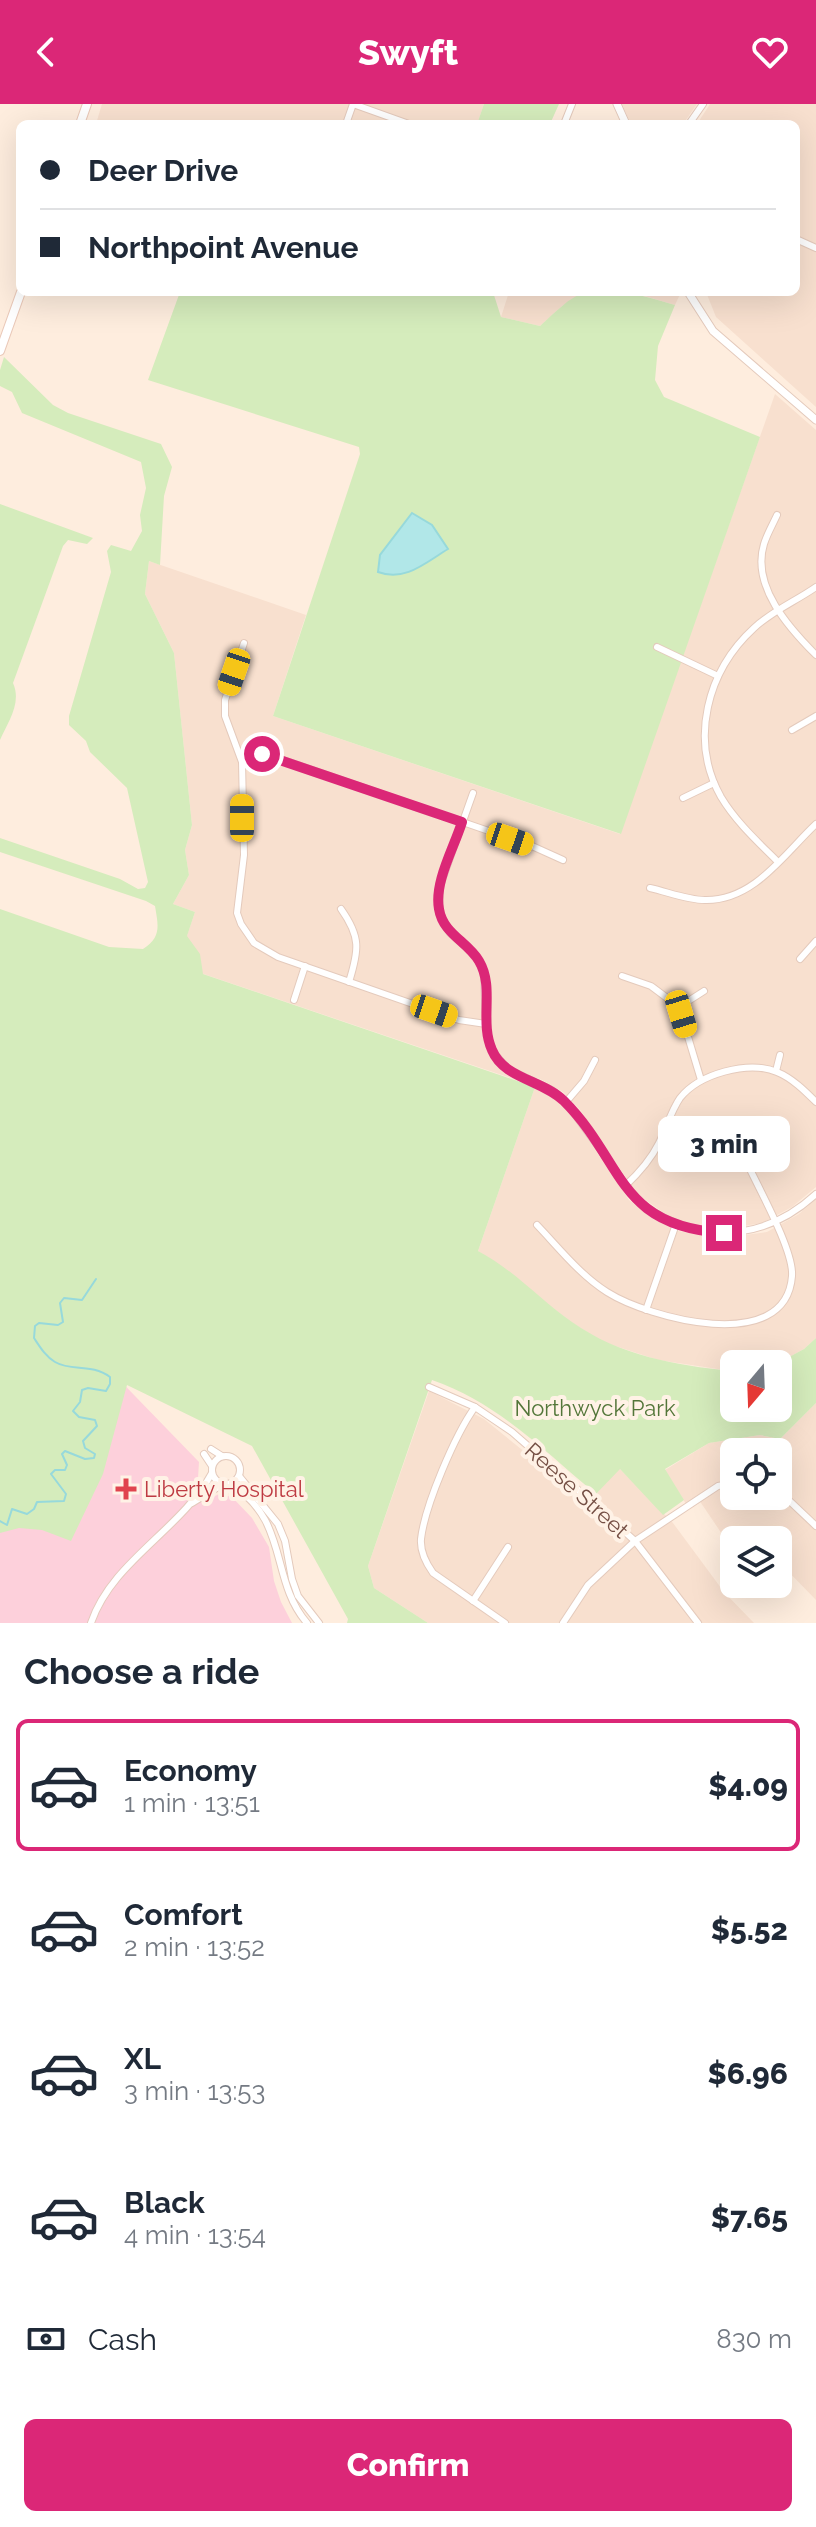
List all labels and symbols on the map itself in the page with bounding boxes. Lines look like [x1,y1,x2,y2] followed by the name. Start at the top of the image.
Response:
[215,645,253,699] car
[244,736,280,772] route start
[230,794,254,842] car
[483,820,537,858] car
[663,988,699,1040] car
[407,992,461,1030] car
[658,1117,790,1173] callout: 3 min
[706,1215,742,1251] route end
[720,1350,792,1422] north arrow
[514,1395,676,1421] park label: Northwyck Park
[520,1437,634,1544] street label: Reese Street
[144,1476,304,1502] place label: Liberty Hospital
[115,1478,137,1500] marker: Liberty Hospital

